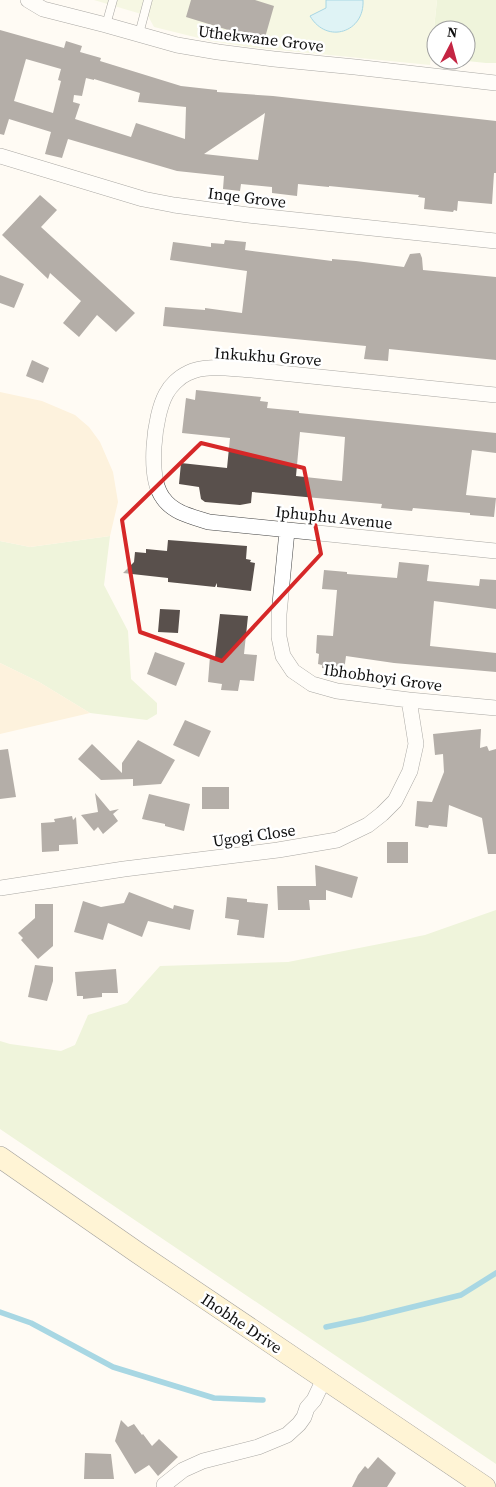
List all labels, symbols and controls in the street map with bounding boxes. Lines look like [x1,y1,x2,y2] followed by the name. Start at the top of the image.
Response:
[197,19,325,57] street label: Uthekwane Grove
[426,20,476,70] north arrow
[446,22,458,43] text: N
[207,181,287,213] street label: Inqe Grove
[214,341,322,371] street label: Inkukhu Grove
[274,500,394,534] street label: Iphuphu Avenue
[322,658,444,696] street label: Ibhobhoyi Grove
[211,818,297,852] street label: Ugogi Close
[197,1288,287,1358] street label: Ihobhe Drive

